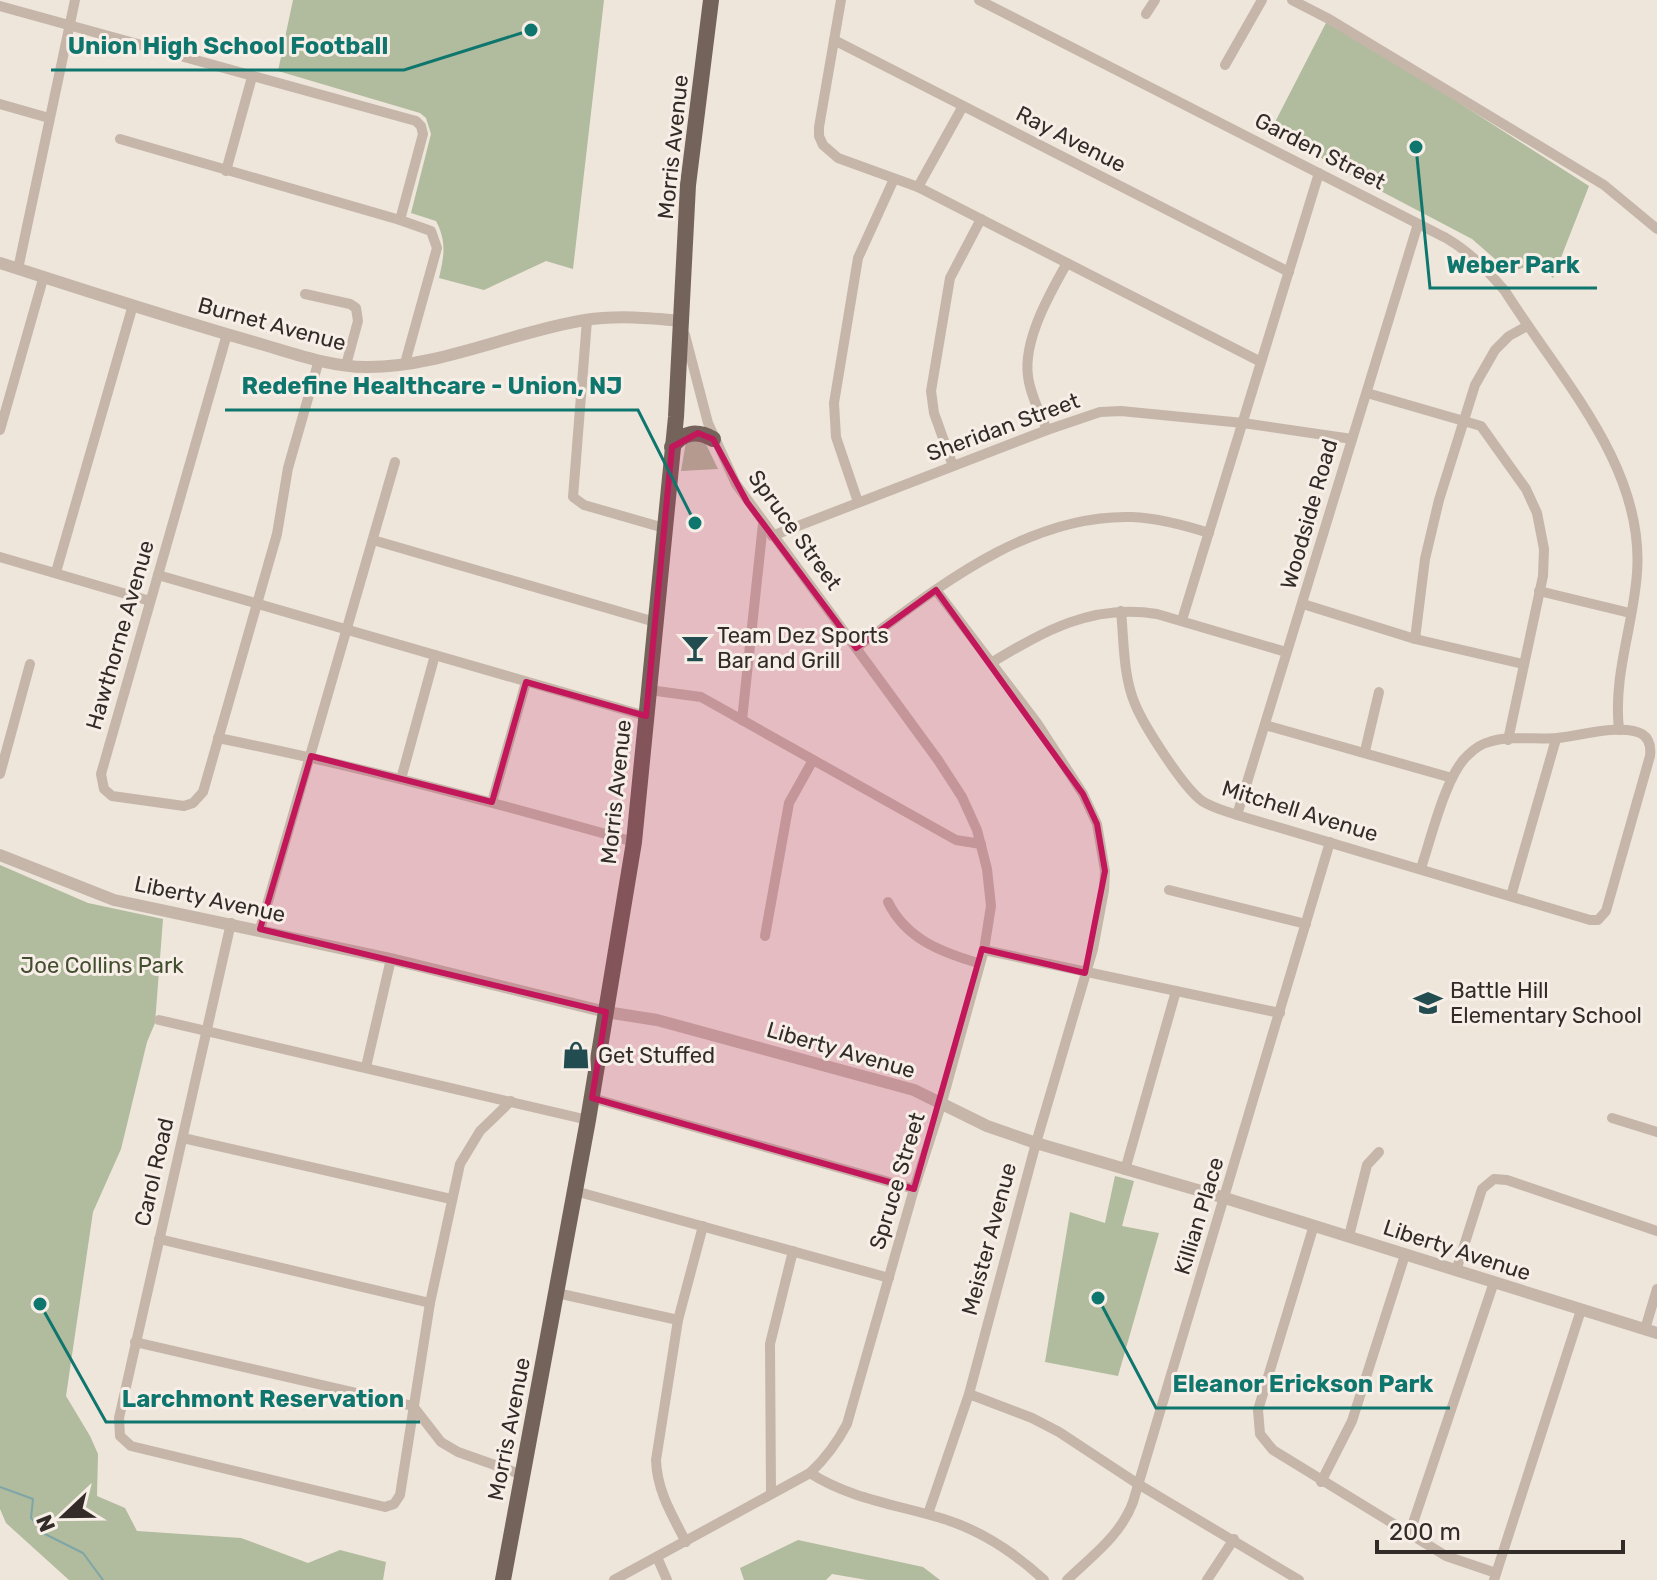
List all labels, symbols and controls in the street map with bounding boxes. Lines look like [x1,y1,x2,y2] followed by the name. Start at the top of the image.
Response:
[51,22,404,70] callout: Union High School Football
[68,32,388,60] text: Union High School Football
[652,73,694,221] street label: Morris Avenue
[1012,100,1130,178] street label: Ray Avenue
[1250,107,1390,196] street label: Garden Street
[1430,240,1597,288] callout: Weber Park
[1446,251,1580,279] text: Weber Park
[195,291,349,357] street label: Burnet Avenue
[225,362,638,410] callout: Redefine Healthcare - Union, NJ
[242,372,622,400] text: Redefine Healthcare - Union, NJ
[923,387,1083,467] street label: Sheridan Street
[1275,436,1343,592] street label: Woodside Road
[742,465,848,596] street label: Spruce Street
[80,537,160,733] street label: Hawthorne Avenue
[717,622,889,674] place label: Team Dez Sports Bar and Grill
[680,633,710,663] bar icon: Team Dez Sports Bar and Grill
[595,718,637,866] street label: Morris Avenue
[1219,774,1381,848] street label: Mitchell Avenue
[132,870,288,928] street label: Liberty Avenue
[20,952,184,979] park label: Joe Collins Park
[1450,977,1642,1029] place label: Battle Hill Elementary School
[1413,988,1443,1018] school or university icon: Battle Hill Elementary School
[763,1016,919,1084] street label: Liberty Avenue
[561,1040,591,1070] shop icon: Get Stuffed
[598,1042,715,1069] place label: Get Stuffed
[863,1109,931,1253] street label: Spruce Street
[128,1115,180,1229] street label: Carol Road
[1168,1154,1230,1278] street label: Killian Place
[956,1160,1022,1318] street label: Meister Avenue
[1380,1213,1534,1287] street label: Liberty Avenue
[482,1355,536,1503] street label: Morris Avenue
[1156,1360,1450,1408] callout: Eleanor Erickson Park
[1173,1370,1433,1398] text: Eleanor Erickson Park
[106,1374,420,1422] callout: Larchmont Reservation
[122,1385,404,1413] text: Larchmont Reservation
[24,1476,104,1556] north arrow
[1377,1504,1623,1554] scale bar
[30,1511,61,1536] text: N
[1389,1518,1461,1546] text: 200 m

